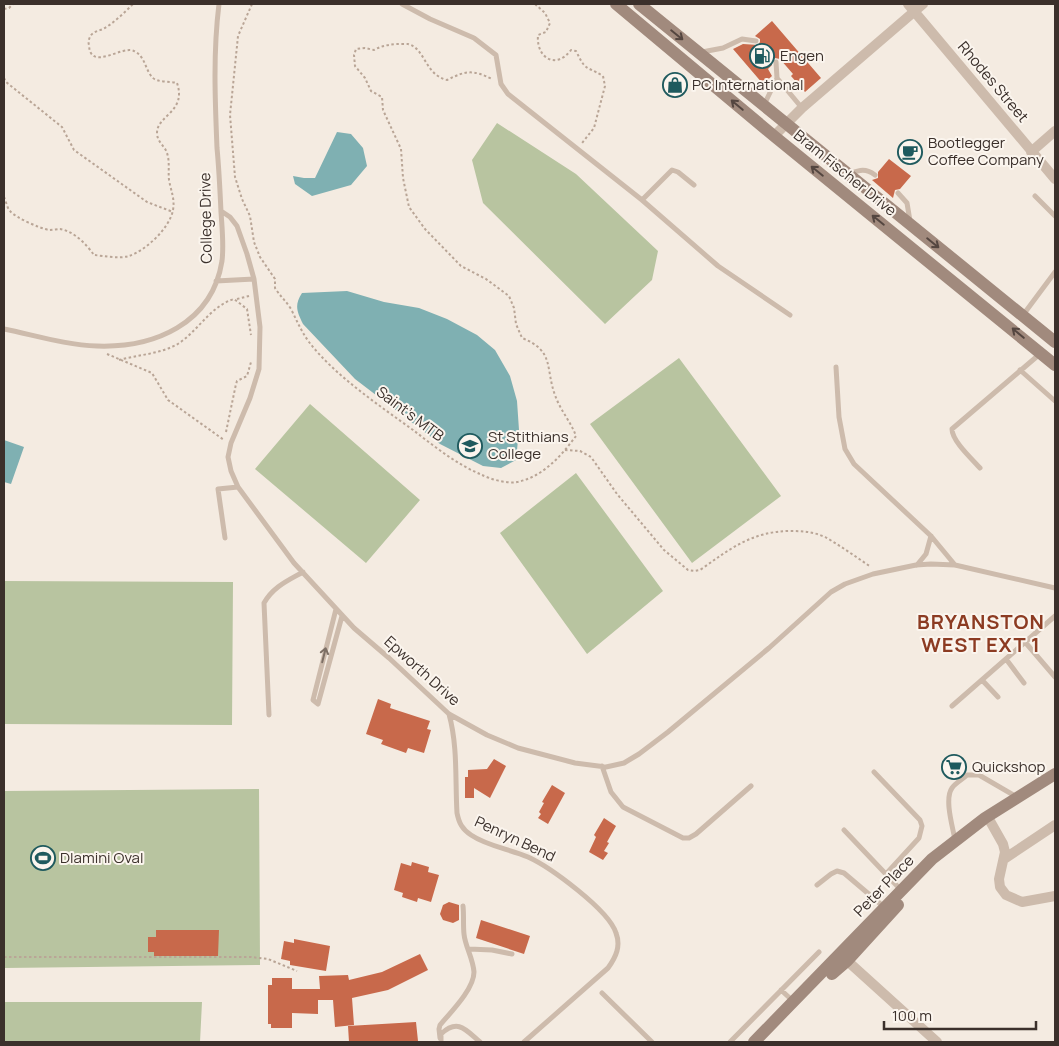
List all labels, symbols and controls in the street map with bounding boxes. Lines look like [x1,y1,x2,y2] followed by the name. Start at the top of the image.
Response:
[670,29,683,40] one-way arrow
[953,37,1034,127] street label: Rhodes Street
[749,43,775,69] fuel station icon: Engen
[780,45,824,66] place label: Engen
[662,72,688,98] shop icon: PC International
[692,74,803,95] place label: PC International
[731,99,744,110] one-way arrow
[789,125,901,221] street label: Bram Fischer Drive
[928,132,1044,170] place label: Bootlegger Coffee Company
[897,139,923,165] cafe icon: Bootlegger Coffee Company
[811,165,824,176] one-way arrow
[194,172,217,264] street label: College Drive
[872,215,885,226] one-way arrow
[926,237,939,248] one-way arrow
[1012,328,1025,339] one-way arrow
[372,381,448,446] street label: Saint's MTB
[488,426,569,464] place label: St Stithians College
[457,433,483,459] school or university icon: St Stithians College
[917,608,1045,658] district label: BRYANSTON WEST EXT 1
[380,631,465,711] street label: Epworth Drive
[320,647,330,663] one-way arrow
[941,754,967,780] supermarket icon: Quickshop
[972,756,1046,777] place label: Quickshop
[471,811,559,866] street label: Penryn Bend
[30,845,56,871] sports icon: Dlamini Oval
[60,847,143,868] place label: Dlamini Oval
[849,850,919,921] street label: Peter Place
[884,998,1036,1030] scale bar
[892,1005,932,1026] text: 100 m

